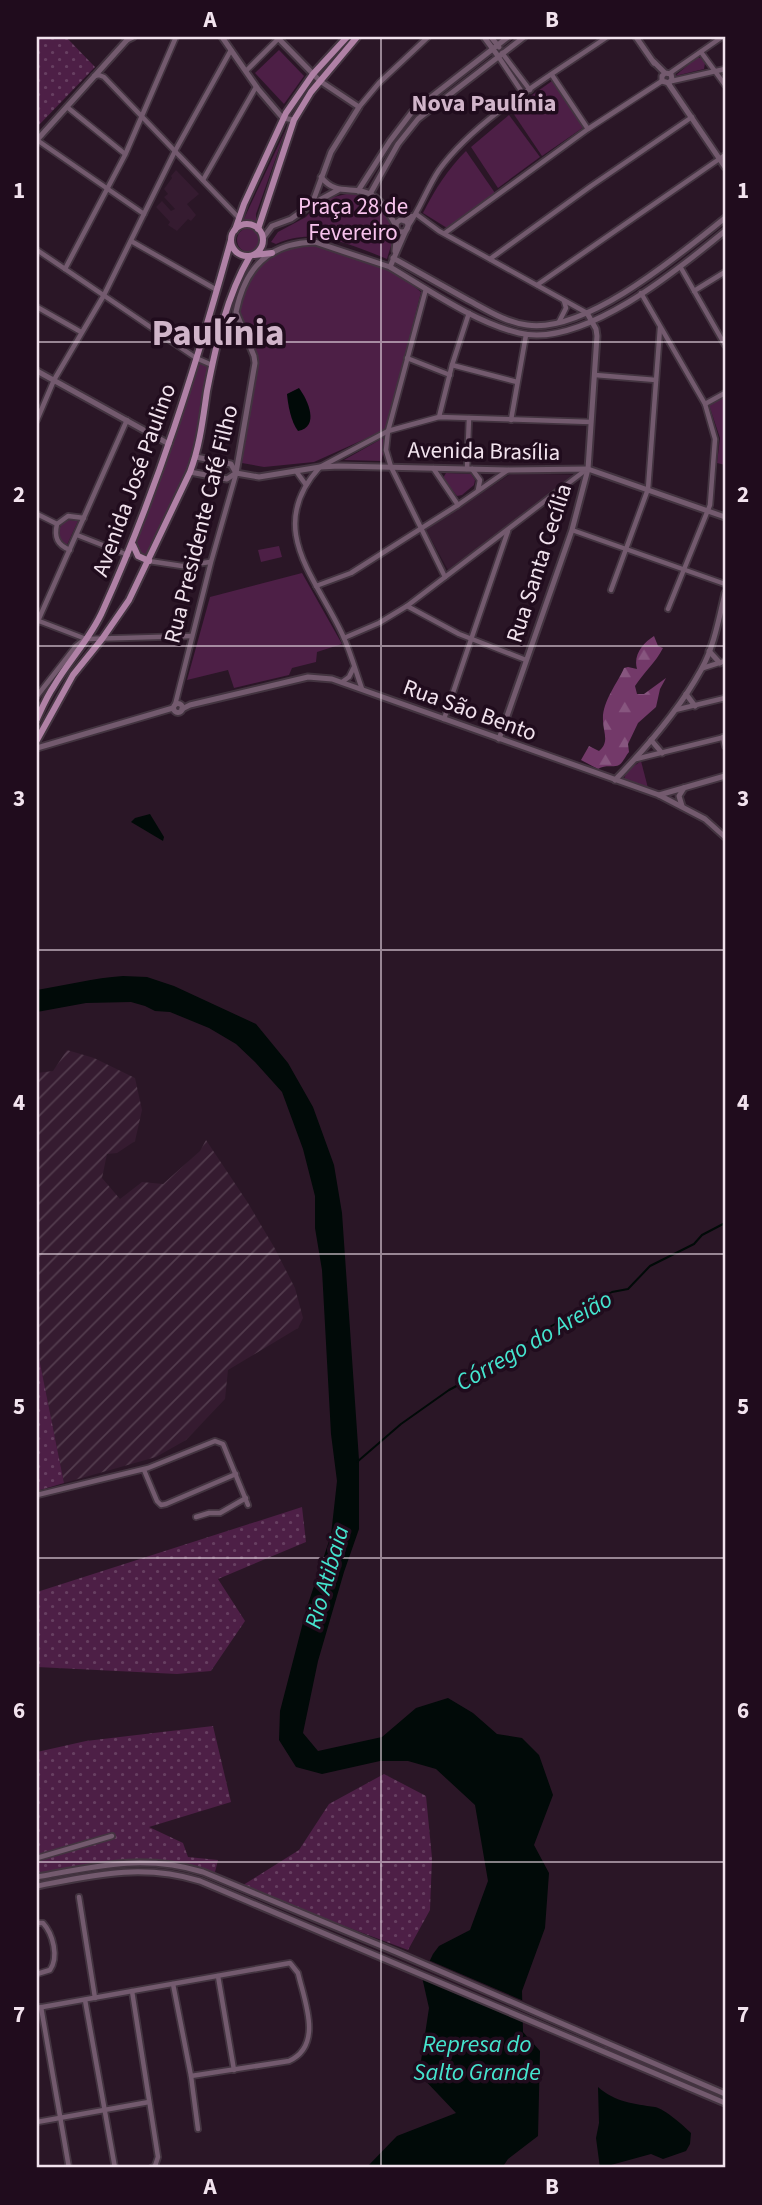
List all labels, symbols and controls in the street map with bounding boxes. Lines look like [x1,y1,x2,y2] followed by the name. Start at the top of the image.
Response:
[202,3,217,36] text: A
[545,3,559,36] text: B
[412,86,556,121] district label: Nova Paulínia
[13,174,25,207] text: 1
[737,174,749,207] text: 1
[298,190,408,249] park label: Praça 28 de Fevereiro
[152,307,285,360] district label: Paulínia
[84,379,184,581] street label: Avenida José Paulino
[155,401,247,647] street label: Rua Presidente Café Filho
[407,433,561,469] street label: Avenida Brasília
[13,478,25,511] text: 2
[737,478,749,511] text: 2
[498,479,580,647] street label: Rua Santa Cecília
[398,671,542,749] street label: Rua São Bento
[13,782,25,815] text: 3
[737,782,749,815] text: 3
[13,1086,25,1119] text: 4
[737,1086,749,1119] text: 4
[449,1282,619,1400] water label: Córrego do Areião
[13,1390,25,1423] text: 5
[737,1390,749,1423] text: 5
[296,1521,358,1633] water label: Rio Atibaia
[13,1694,25,1727] text: 6
[737,1694,749,1727] text: 6
[13,1998,25,2031] text: 7
[737,1998,749,2031] text: 7
[413,2027,541,2090] water label: Represa do Salto Grande
[202,2170,217,2203] text: A
[545,2170,559,2203] text: B

